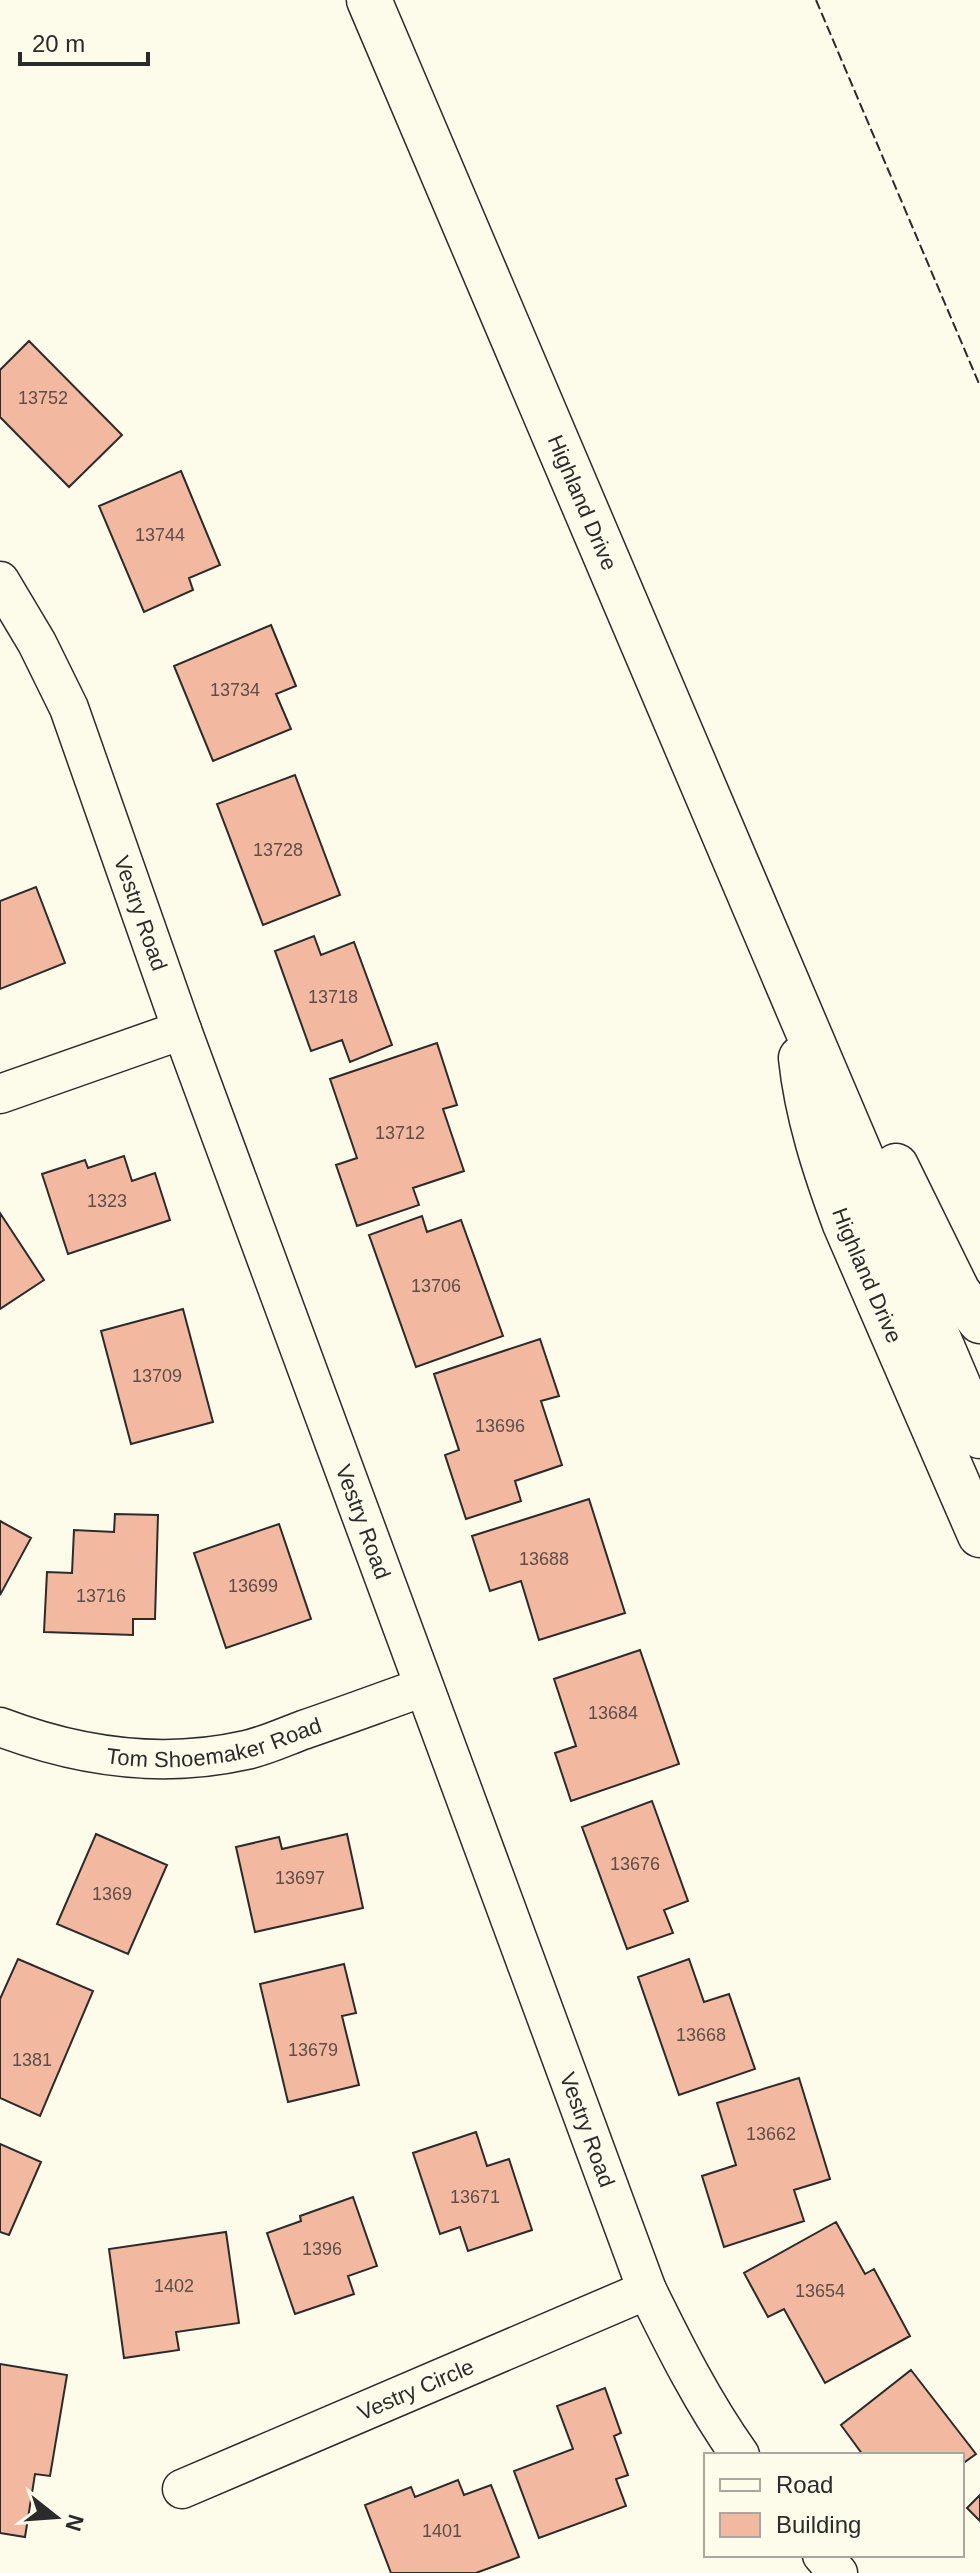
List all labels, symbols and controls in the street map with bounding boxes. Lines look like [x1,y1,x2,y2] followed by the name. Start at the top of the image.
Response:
[20,16,148,66] scale bar
[32,30,85,57] text: 20 m
[18,388,68,408] house number: 13752
[543,431,623,574] street label: Highland Drive
[135,525,185,545] house number: 13744
[210,680,260,700] house number: 13734
[253,840,303,860] house number: 13728
[109,852,173,974] street label: Vestry Road
[308,987,358,1007] house number: 13718
[375,1123,425,1143] house number: 13712
[87,1191,127,1211] house number: 1323
[828,1204,907,1346] street label: Highland Drive
[411,1276,461,1296] house number: 13706
[132,1366,182,1386] house number: 13709
[475,1416,525,1436] house number: 13696
[331,1461,396,1582] street label: Vestry Road
[519,1549,569,1569] house number: 13688
[228,1576,278,1596] house number: 13699
[76,1586,126,1606] house number: 13716
[588,1703,638,1723] house number: 13684
[105,1712,325,1772] street label: Tom Shoemaker Road
[610,1854,660,1874] house number: 13676
[275,1868,325,1888] house number: 13697
[92,1884,132,1904] house number: 1369
[676,2025,726,2045] house number: 13668
[288,2040,338,2060] house number: 13679
[12,2050,52,2070] house number: 1381
[555,2069,620,2190] street label: Vestry Road
[746,2124,796,2144] house number: 13662
[450,2187,500,2207] house number: 13671
[302,2239,342,2259] house number: 1396
[154,2276,194,2296] house number: 1402
[795,2281,845,2301] house number: 13654
[354,2353,477,2425] street label: Vestry Circle
[704,2453,964,2557] legend
[776,2471,833,2498] text: Road
[16,2477,96,2557] north arrow
[60,2511,89,2534] text: N
[776,2511,861,2538] text: Building
[422,2521,462,2541] house number: 1401

